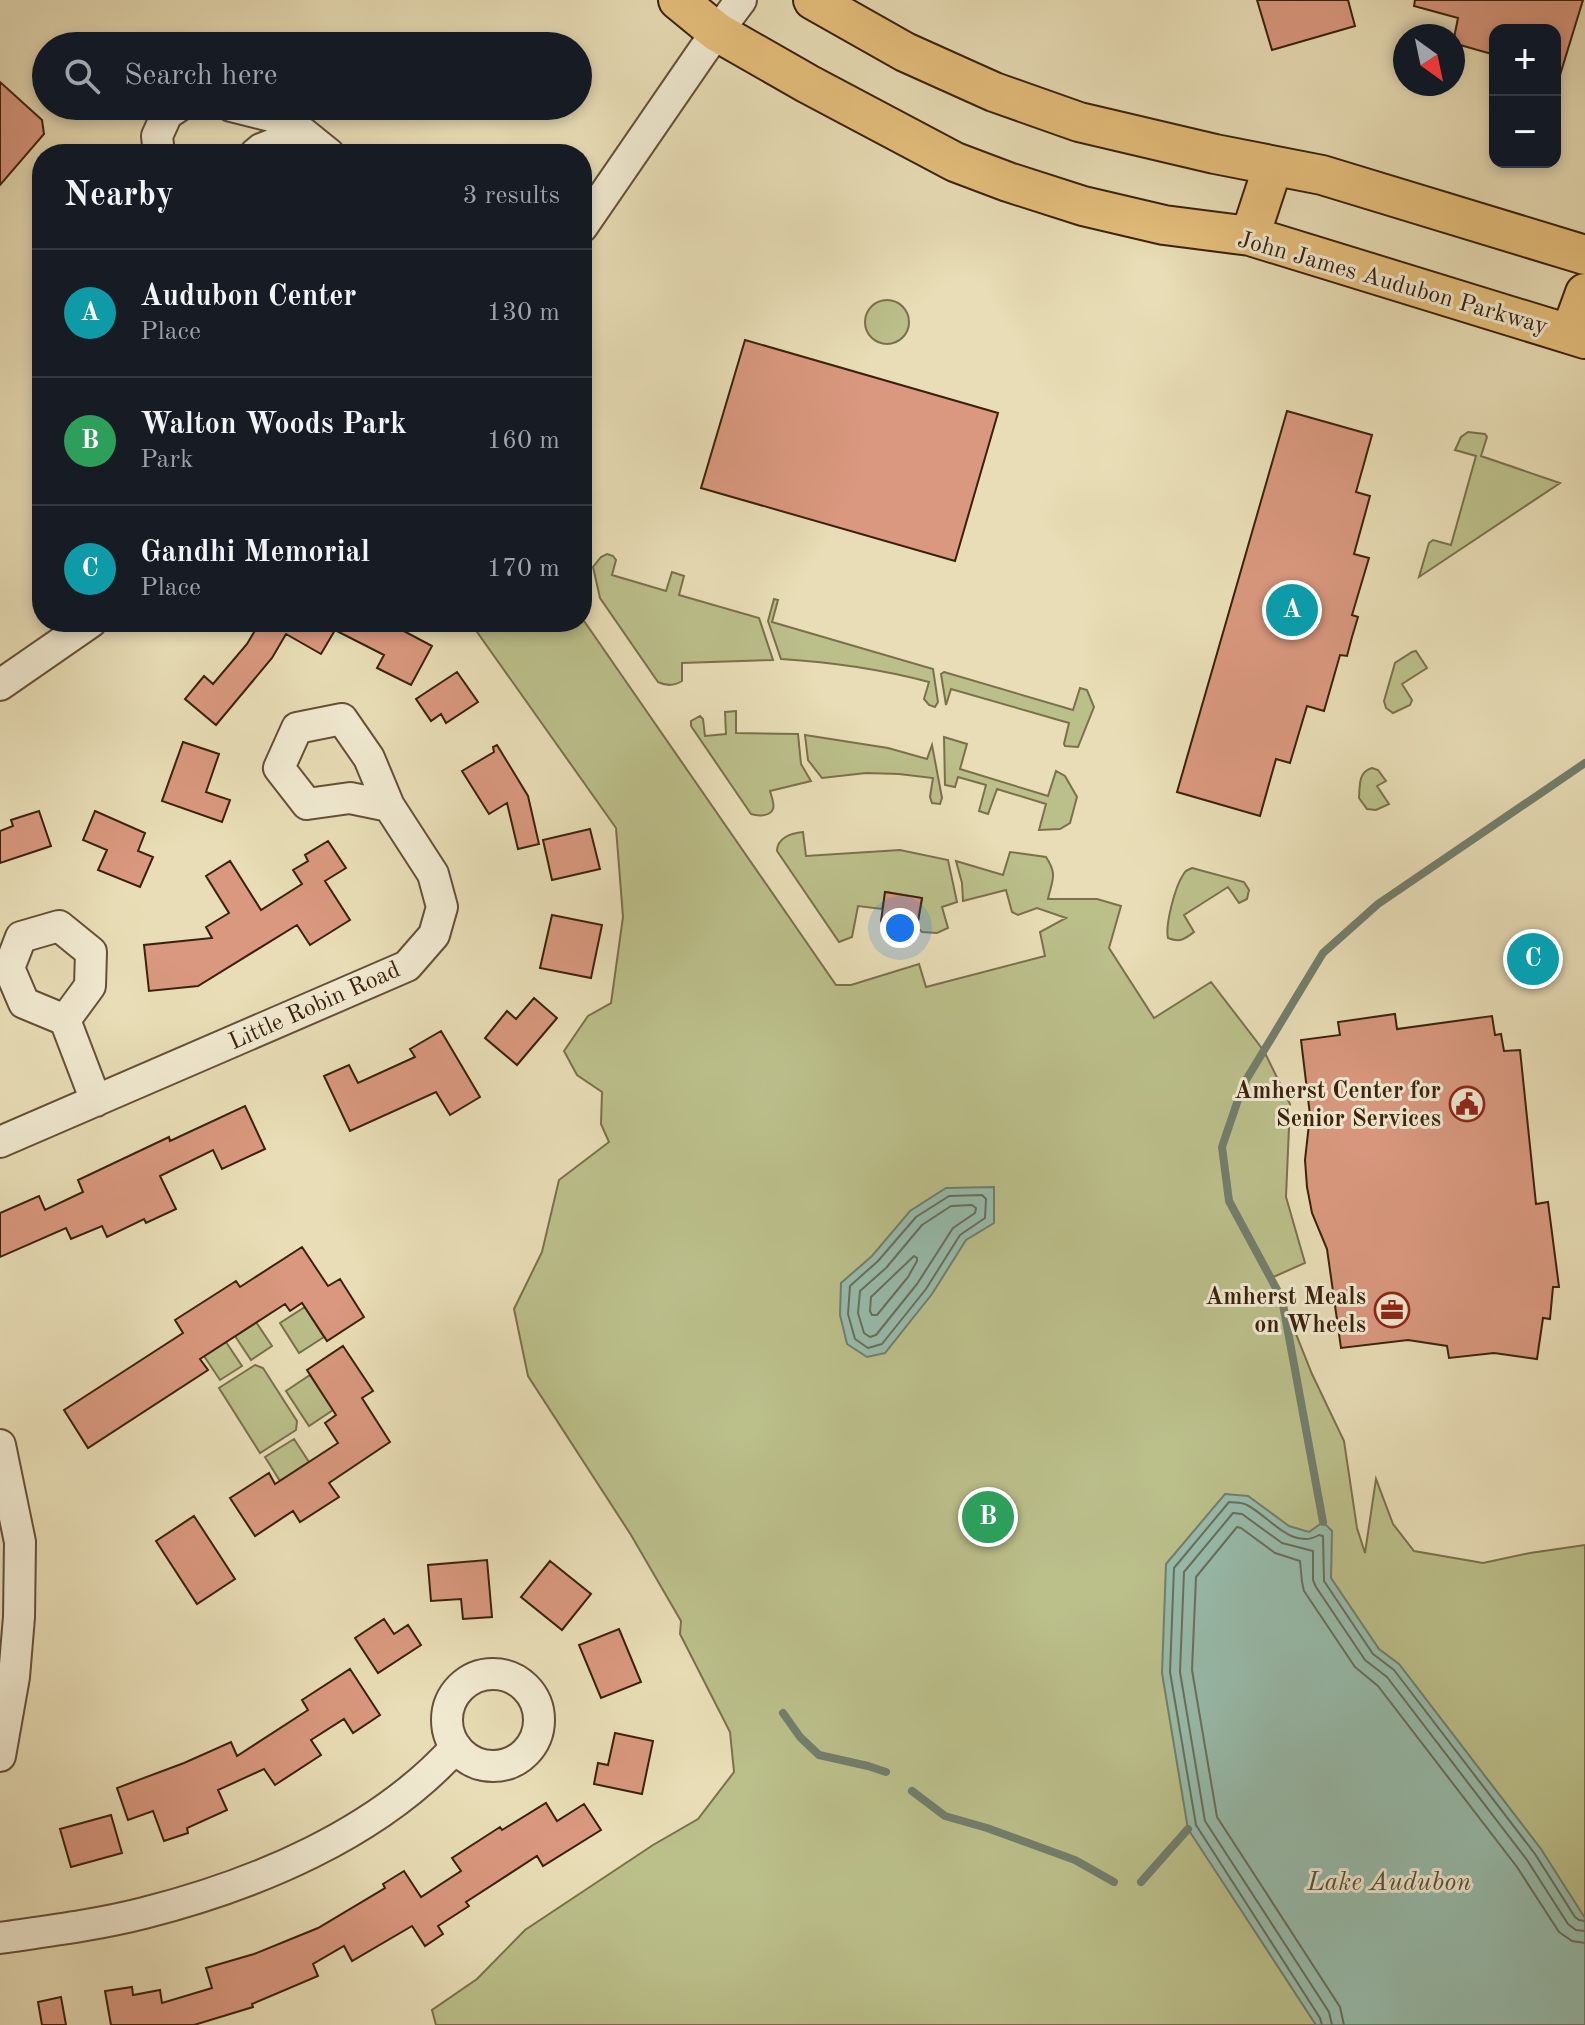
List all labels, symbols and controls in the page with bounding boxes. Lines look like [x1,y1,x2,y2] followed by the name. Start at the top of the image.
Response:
[1393,24,1465,96] north arrow
[1489,24,1561,168] map controls
[1489,24,1561,96] button: +
[32,32,592,120] search box
[60,54,104,98] icon: search
[124,61,278,91] text: Search here
[1489,96,1561,168] button: −
[64,179,174,213] text: Nearby
[462,183,560,209] text: 3 results
[1235,228,1551,340] street label: John James Audubon Parkway
[140,282,357,312] text: Audubon Center
[80,300,100,326] text: A
[487,300,560,326] text: 130 m
[140,319,201,345] text: Place
[140,410,407,440] text: Walton Woods Park
[81,428,99,454] text: B
[487,428,560,454] text: 160 m
[140,447,194,473] text: Park
[140,538,370,568] text: Gandhi Memorial
[81,556,99,582] text: C
[487,556,560,582] text: 170 m
[140,575,201,601] text: Place
[1266,580,1318,640] pin: A
[880,908,920,948] your location
[1507,929,1559,989] pin: C
[226,958,404,1055] street label: Little Robin Road
[1234,1080,1441,1132] place label: Amherst Center for Senior Services
[1448,1085,1486,1123] public building icon: Amherst Center for Senior Services
[1205,1286,1366,1338] place label: Amherst Meals on Wheels
[1373,1291,1411,1329] office icon: Amherst Meals on Wheels
[962,1487,1014,1547] pin: B
[1306,1870,1471,1896] water label: Lake Audubon

